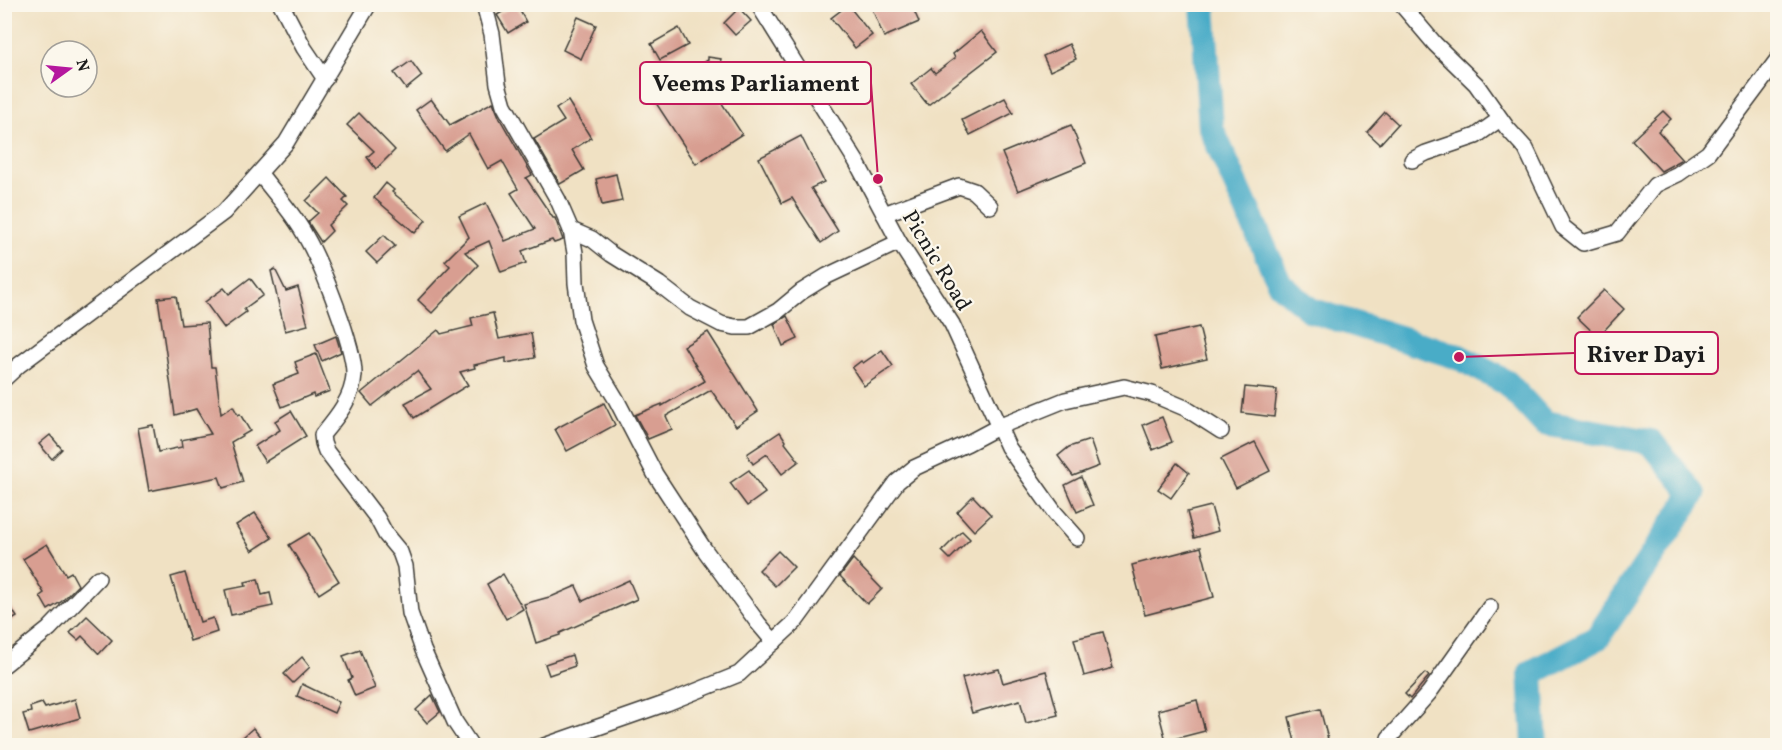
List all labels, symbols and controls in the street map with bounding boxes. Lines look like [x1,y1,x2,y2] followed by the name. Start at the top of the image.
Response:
[39,39,99,99] north arrow
[69,57,94,74] text: N
[640,62,871,104] callout: Veems Parliament
[652,68,860,102] text: Veems Parliament
[893,205,978,318] street label: Picnic Road
[1575,332,1718,374] callout: River Dayi
[1587,339,1705,373] text: River Dayi

